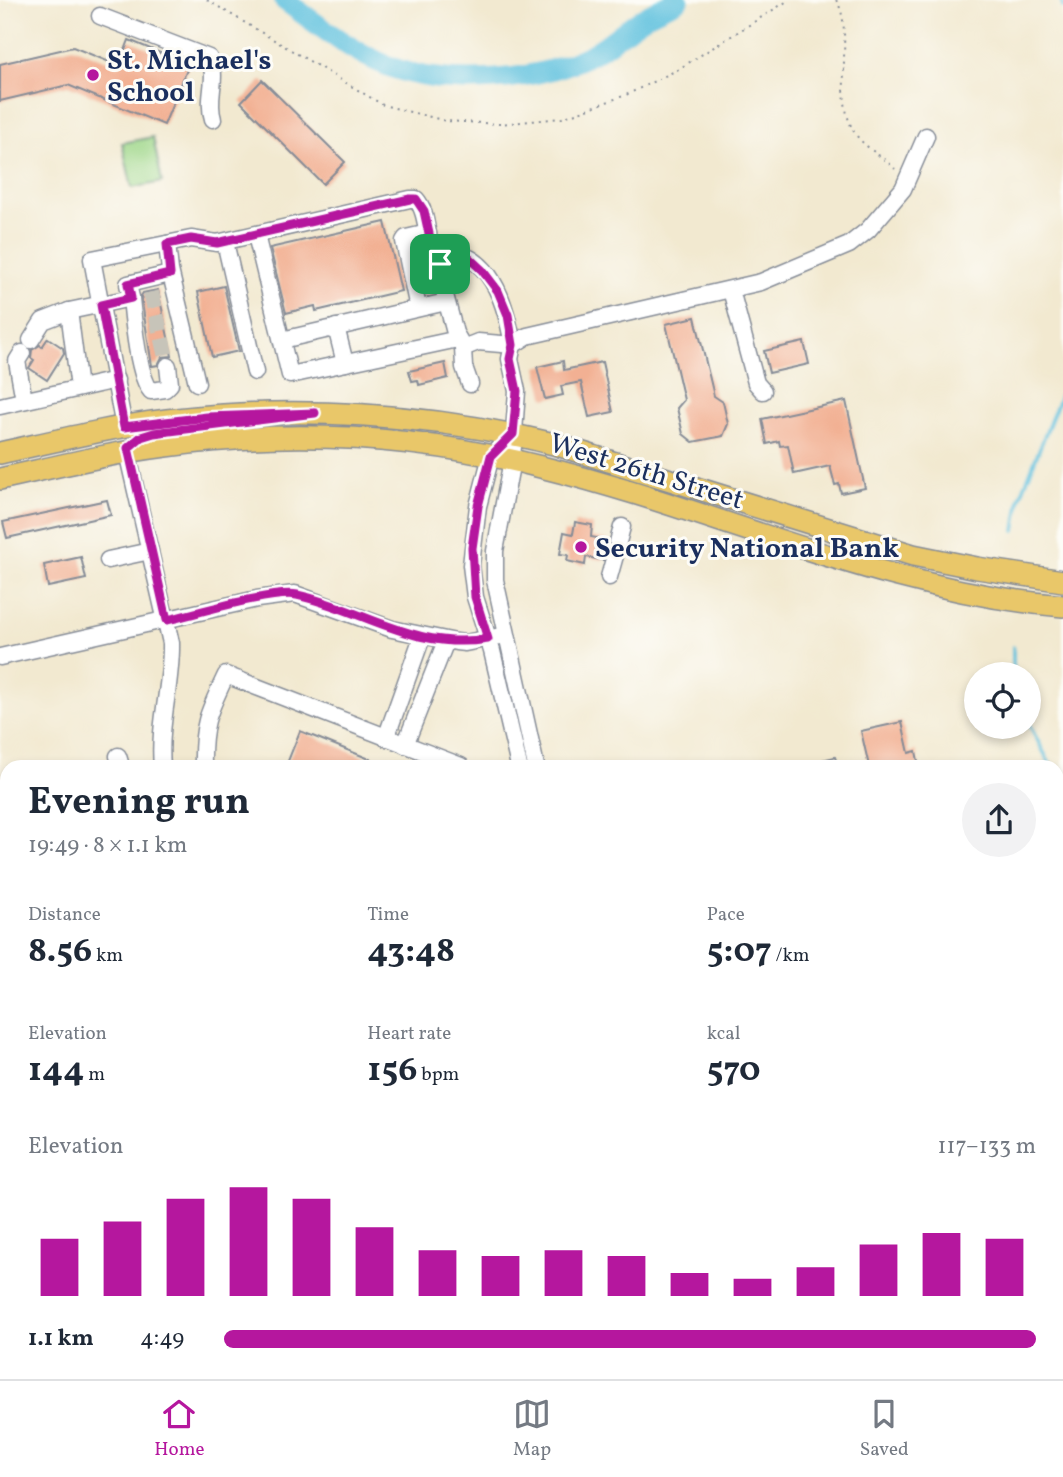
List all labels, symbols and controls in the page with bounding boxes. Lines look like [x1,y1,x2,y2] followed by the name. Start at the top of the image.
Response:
[107,42,271,113] place label: St. Michael's School
[85,67,101,83] marker: St. Michael's School
[410,234,470,294] pin
[421,245,459,283] icon: arrive
[544,424,748,520] street label: West 26th Street
[595,530,899,569] place label: Security National Bank
[573,539,589,555] marker: Security National Bank
[964,662,1041,739] map controls
[964,662,1041,739] button: locate
[28,777,250,830] text: Evening run
[962,783,1036,857] button: share
[28,830,187,862] text: 19:49 · 8 × 1.1 km
[28,902,101,928] text: Distance
[367,902,409,928] text: Time
[707,902,745,928] text: Pace
[28,928,92,976] text: 8.56
[367,928,455,976] text: 43:48
[707,928,772,976] text: 5:07
[92,943,123,969] text: km
[772,943,810,969] text: /km
[28,1021,107,1047] text: Elevation
[367,1021,451,1047] text: Heart rate
[707,1021,740,1047] text: kcal
[28,1047,85,1095] text: 144
[367,1047,417,1095] text: 156
[707,1047,761,1095] text: 570
[85,1062,105,1088] text: m
[417,1062,459,1088] text: bpm
[28,1131,124,1163] text: Elevation
[938,1131,1036,1163] text: 117–133 m
[28,1323,94,1355] text: 1.1 km
[140,1323,184,1355] text: 4:49
[154,1395,205,1463] tab: Home
[513,1395,551,1463] tab: Map
[860,1395,909,1463] tab: Saved

